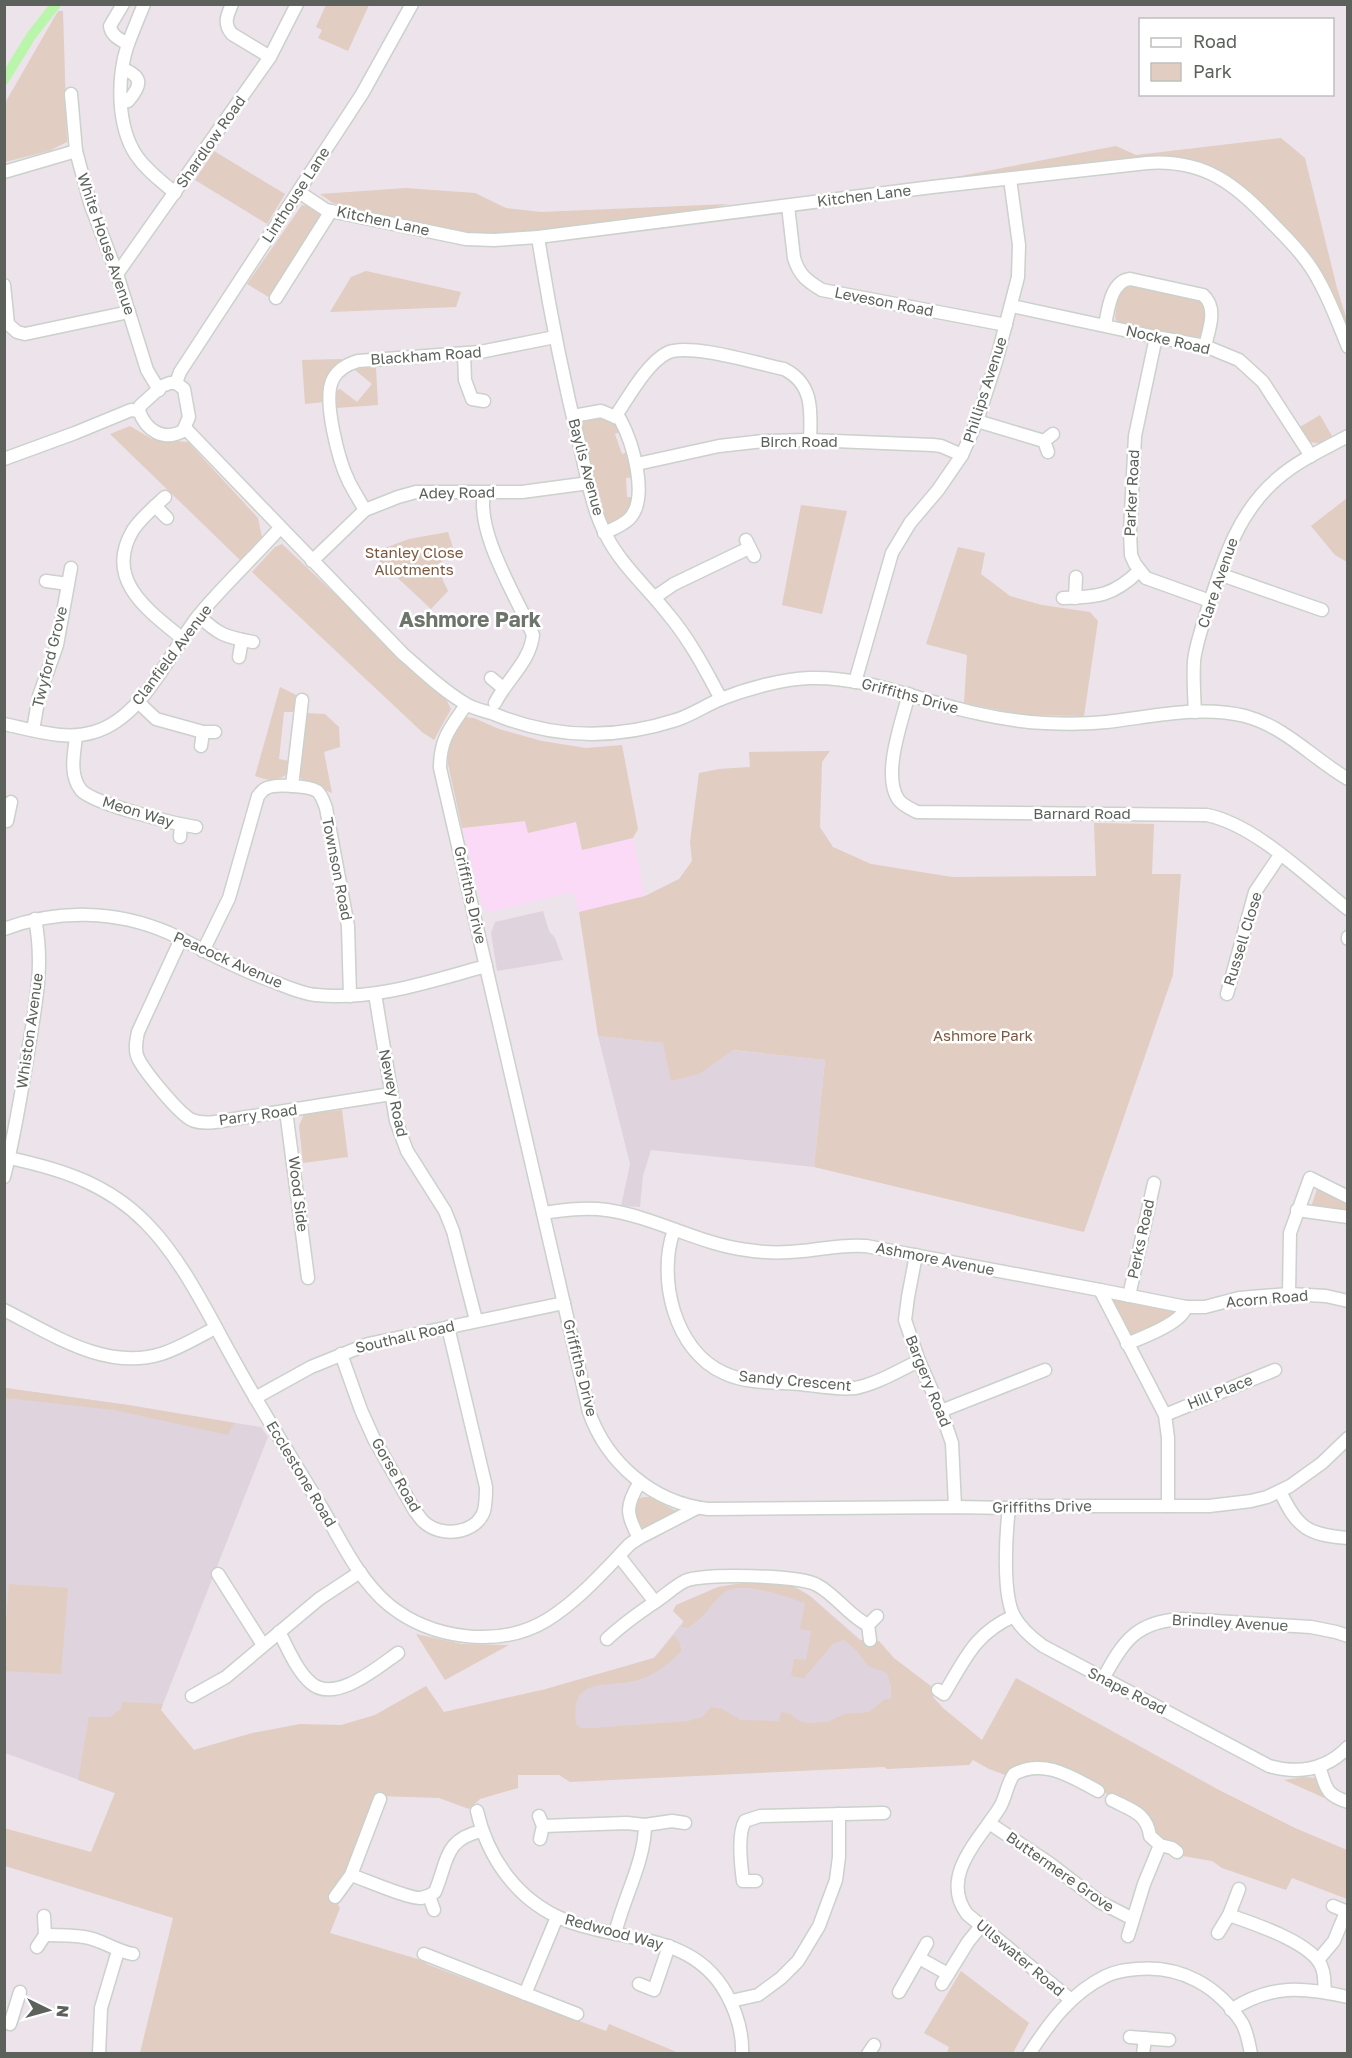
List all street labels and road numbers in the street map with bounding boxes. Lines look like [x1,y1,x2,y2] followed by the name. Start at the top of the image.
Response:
[172,92,249,191] street label: Shardlow Road
[258,143,333,246] street label: Linthouse Lane
[74,170,140,317] street label: White House Avenue
[816,180,912,210] street label: Kitchen Lane
[335,201,432,239] street label: Kitchen Lane
[833,283,935,319] street label: Leveson Road
[1124,321,1212,357] street label: Nocke Road
[958,334,1010,445] street label: Phillips Avenue
[370,342,482,368] street label: Blackham Road
[565,416,609,518] street label: Baylis Avenue
[760,432,838,450] street label: Birch Road
[1120,449,1142,537] street label: Parker Road
[419,482,495,502] street label: Adey Road
[1193,535,1241,630] street label: Clare Avenue
[127,600,215,708] street label: Clanfield Avenue
[28,604,70,709] street label: Twyford Grove
[860,673,961,717] street label: Griffiths Drive
[100,792,177,831] street label: Meon Way
[1033,804,1131,822] street label: Barnard Road
[319,816,357,922] street label: Townson Road
[451,844,491,946] street label: Griffiths Drive
[1219,889,1265,988] street label: Russell Close
[171,927,286,991] street label: Peacock Avenue
[12,972,46,1090] street label: Whiston Avenue
[376,1047,412,1138] street label: Newey Road
[217,1100,298,1128] street label: Parry Road
[285,1155,313,1233] street label: Wood Side
[1123,1197,1157,1280] street label: Perks Road
[874,1238,996,1278] street label: Ashmore Avenue
[1225,1285,1309,1311] street label: Acorn Road
[353,1316,456,1356] street label: Southall Road
[560,1317,602,1419] street label: Griffiths Drive
[902,1332,956,1429] street label: Bargery Road
[738,1366,852,1394] street label: Sandy Crescent
[1184,1370,1255,1412] street label: Hill Place
[263,1417,340,1530] street label: Ecclestone Road
[368,1434,425,1515] street label: Gorse Road
[992,1496,1092,1516] street label: Griffiths Drive
[1171,1610,1289,1634] street label: Brindley Avenue
[1085,1663,1170,1718] street label: Snape Road
[1003,1827,1118,1915] street label: Buttermere Grove
[563,1909,666,1953] street label: Redwood Way
[973,1915,1068,1999] street label: Ullswater Road

